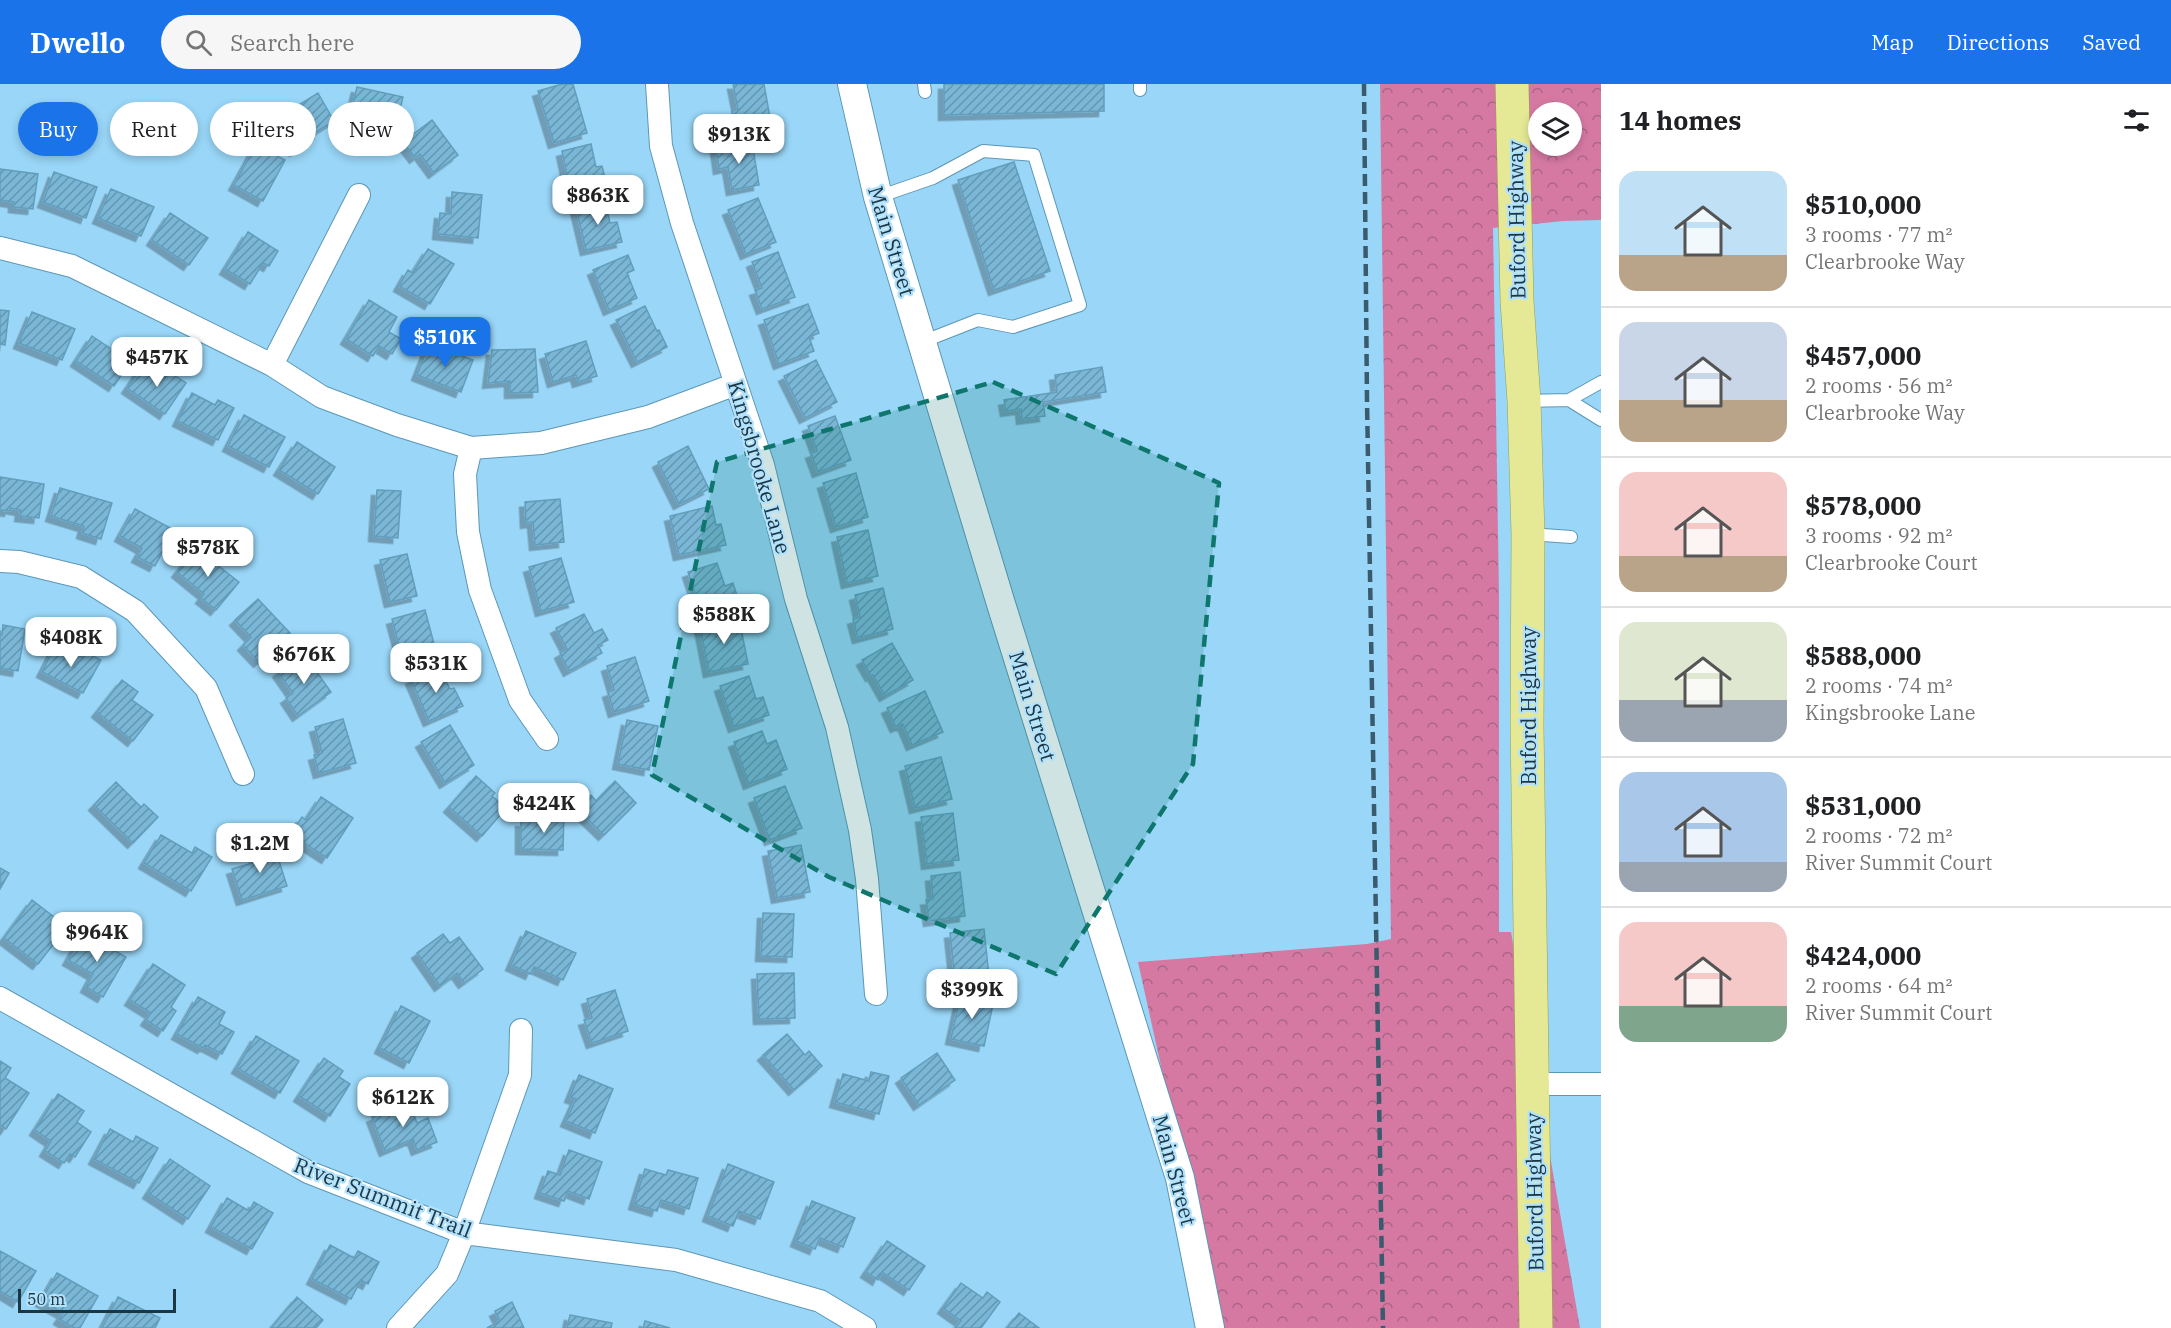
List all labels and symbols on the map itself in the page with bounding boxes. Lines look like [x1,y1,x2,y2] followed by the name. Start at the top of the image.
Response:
[697,114,781,165] pin: $913K
[1501,140,1531,300] street label: Buford Highway
[556,175,640,226] pin: $863K
[862,183,922,299] street label: Main Street
[403,317,487,368] pin: $510K
[115,337,199,388] pin: $457K
[722,377,798,557] street label: Kingsbrooke Lane
[166,527,250,578] pin: $578K
[682,594,766,645] pin: $588K
[29,617,113,668] pin: $408K
[1514,626,1542,785] street label: Buford Highway
[262,634,346,685] pin: $676K
[394,643,478,694] pin: $531K
[1003,648,1063,764] street label: Main Street
[502,783,586,834] pin: $424K
[218,823,302,874] pin: $1.2M
[55,912,139,963] pin: $964K
[930,969,1014,1020] pin: $399K
[361,1077,445,1128] pin: $612K
[1147,1111,1203,1229] street label: Main Street
[1519,1112,1549,1272] street label: Buford Highway
[290,1150,476,1244] street label: River Summit Trail
[18,1286,176,1314] scale bar

